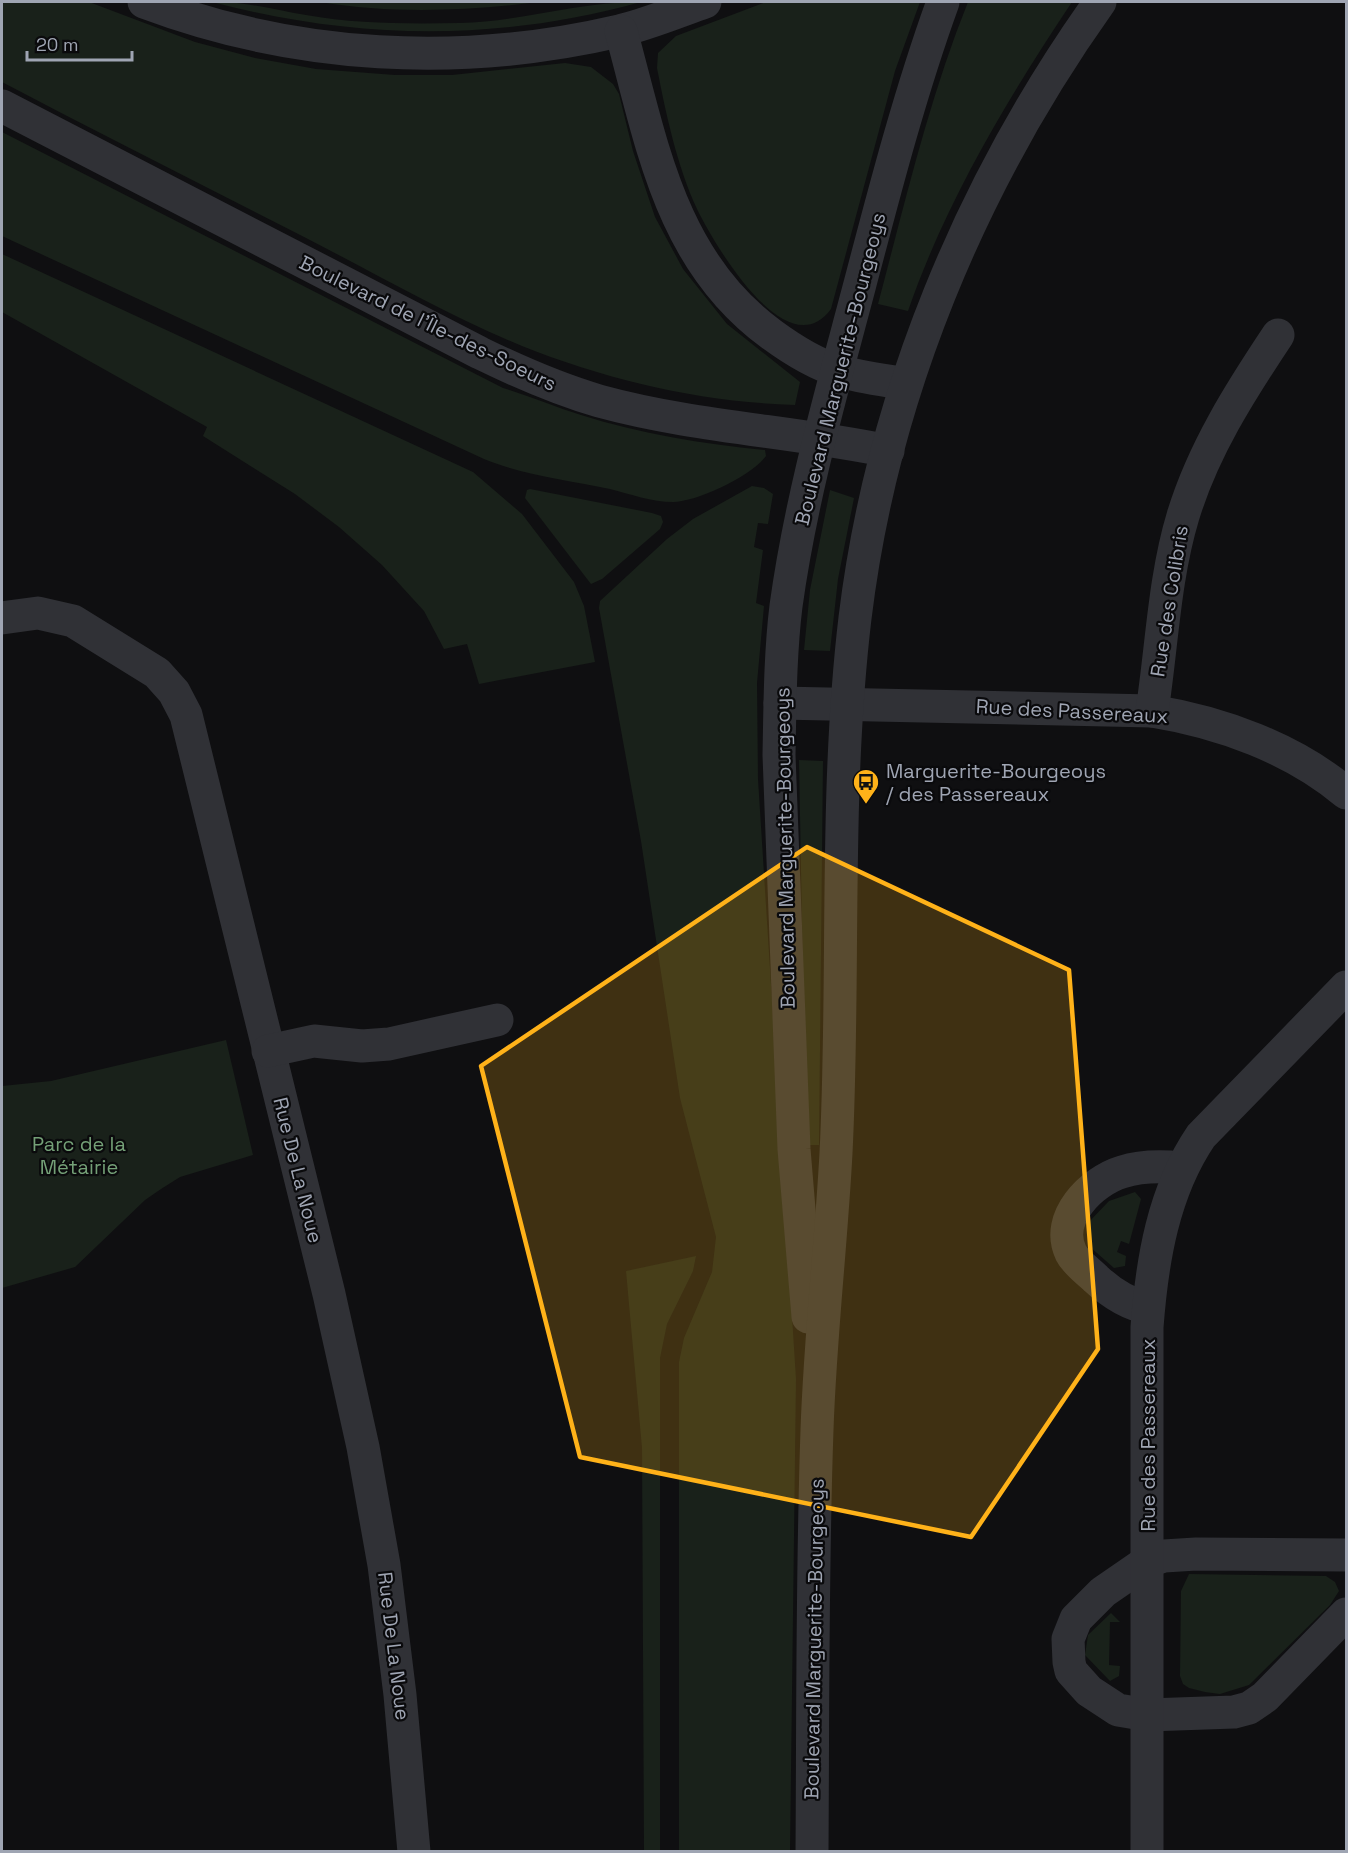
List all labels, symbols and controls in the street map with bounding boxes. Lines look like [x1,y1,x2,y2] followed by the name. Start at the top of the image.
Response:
[27,24,132,62] scale bar
[36,33,79,56] text: 20 m
[789,210,891,528] street label: Boulevard Marguerite-Bourgeoys
[295,249,561,397] street label: Boulevard de l'Île-des-Soeurs
[1144,523,1194,679] street label: Rue des Colibris
[769,687,801,1009] street label: Boulevard Marguerite-Bourgeoys
[975,693,1169,729] street label: Rue des Passereaux
[886,758,1106,807] place label: Marguerite-Bourgeoys / des Passereaux
[851,767,881,805] bus stop icon: Marguerite-Bourgeoys / des Passereaux
[267,1094,329,1246] street label: Rue De La Noue
[32,1131,126,1180] park label: Parc de la Métairie
[1135,1339,1161,1531] street label: Rue des Passereaux
[798,1478,830,1800] street label: Boulevard Marguerite-Bourgeoys
[372,1570,416,1722] street label: Rue De La Noue

